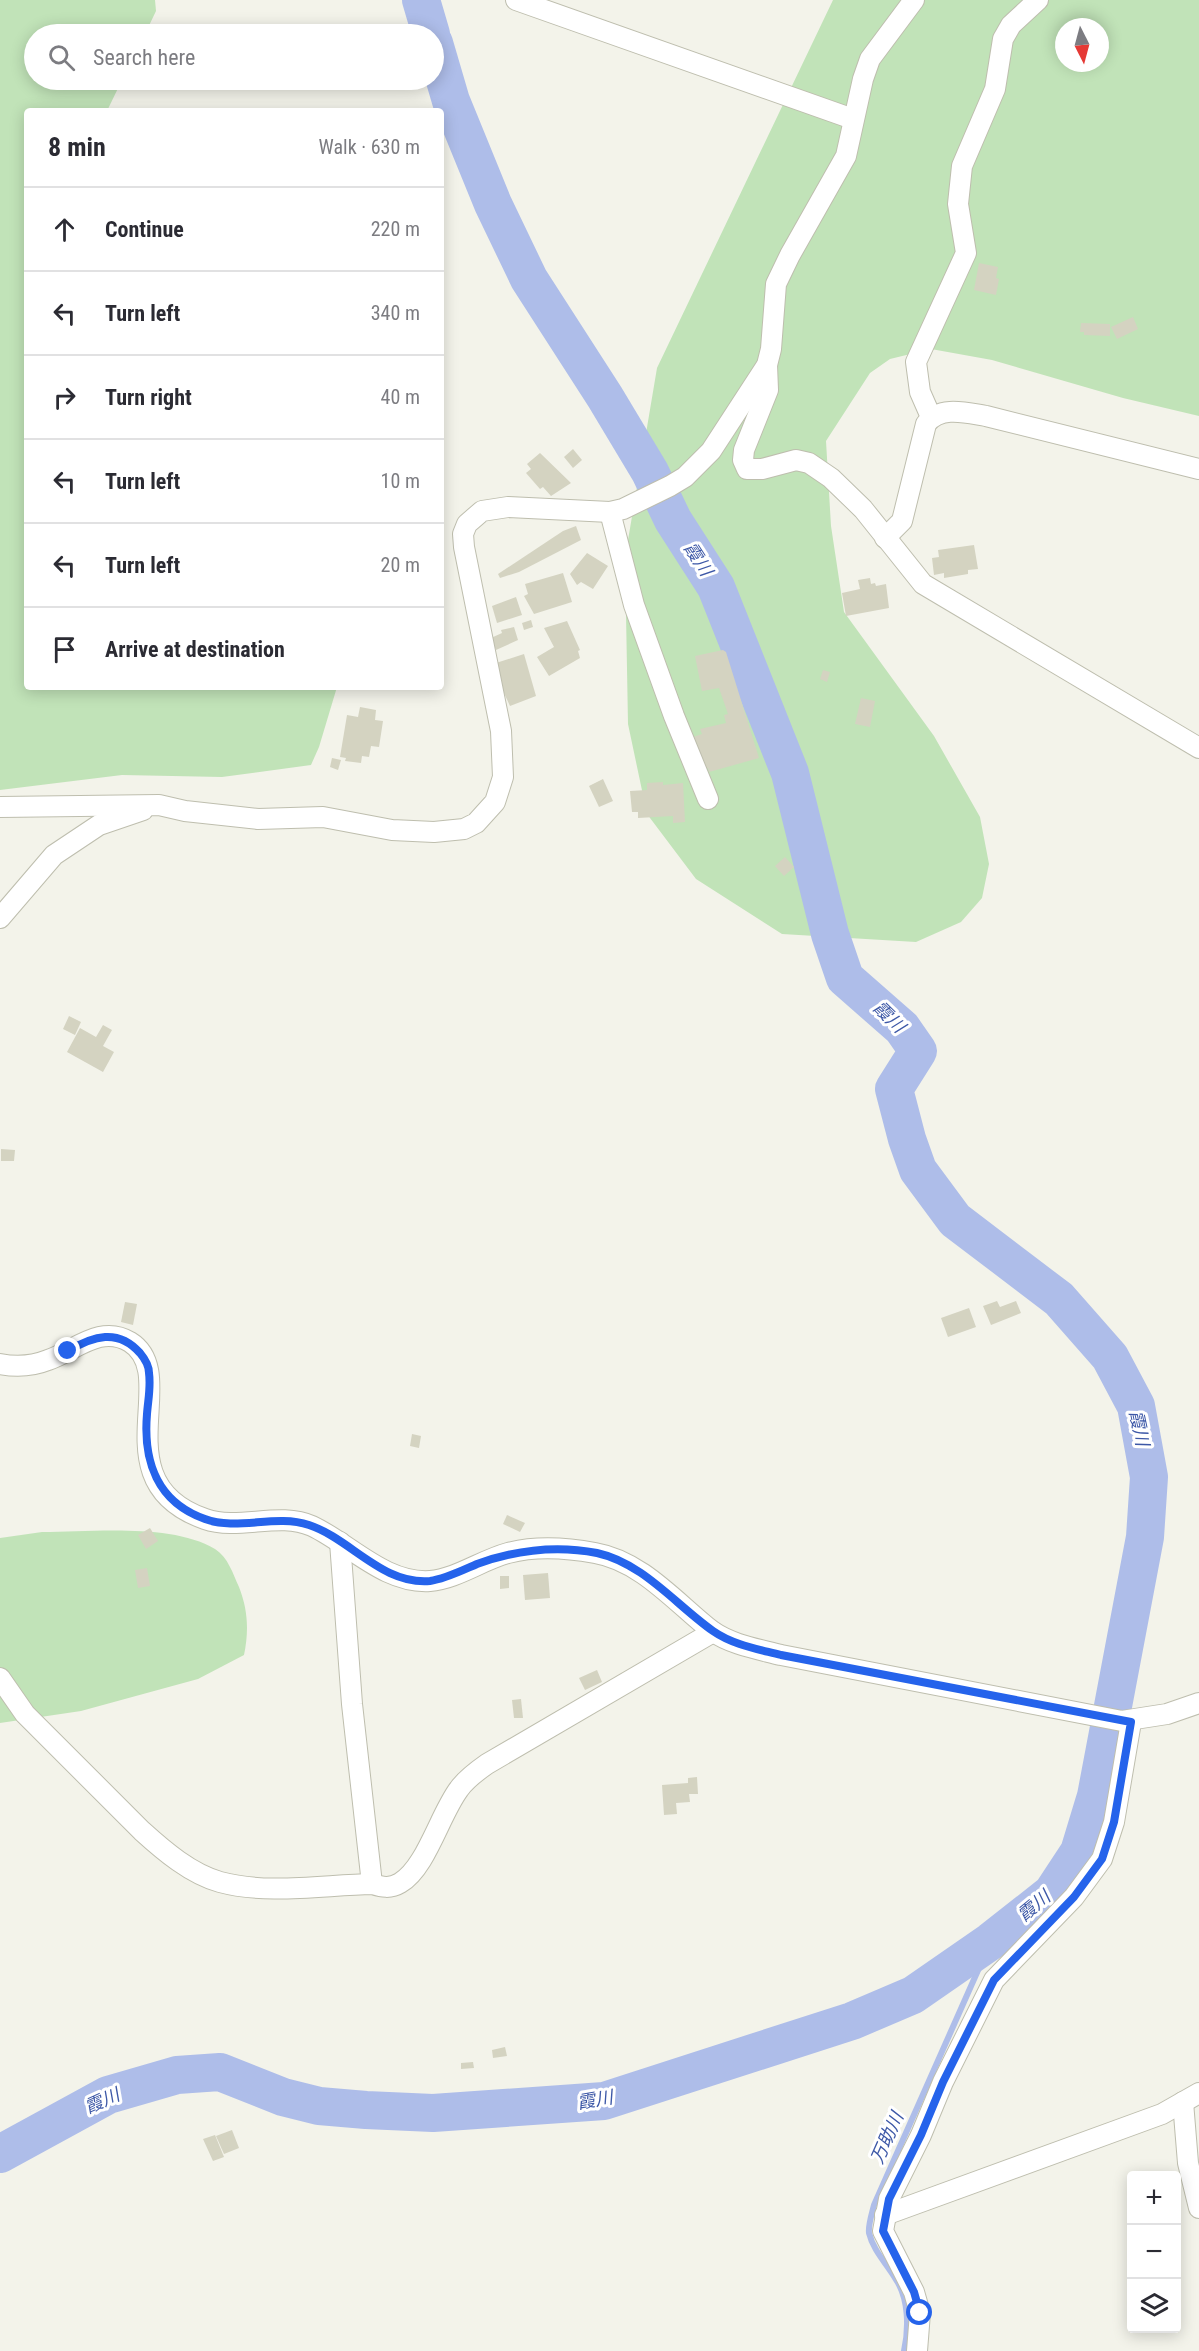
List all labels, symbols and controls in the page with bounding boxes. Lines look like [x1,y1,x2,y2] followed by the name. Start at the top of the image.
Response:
[1055,18,1109,72] north arrow
[24,24,444,90] search box
[45,41,78,74] icon: search
[93,45,195,70] text: Search here
[48,132,106,162] text: 8 min
[319,135,420,159] text: Walk · 630 m
[48,213,81,246] icon: ahead
[105,217,184,242] text: Continue
[371,217,420,241] text: 220 m
[48,297,81,330] icon: left
[105,301,180,326] text: Turn left
[371,301,420,325] text: 340 m
[48,381,81,414] icon: right
[105,385,192,410] text: Turn right
[381,385,420,409] text: 40 m
[48,465,81,498] icon: left
[105,469,180,494] text: Turn left
[381,469,420,493] text: 10 m
[680,538,718,581] water label: 霞川
[48,549,81,582] icon: left
[105,553,180,578] text: Turn left
[381,553,420,577] text: 20 m
[48,633,81,666] icon: arrive
[105,637,285,662] text: Arrive at destination
[869,997,911,1038] water label: 霞川
[54,1337,80,1363] route end
[1125,1408,1154,1450] water label: 霞川
[1013,1885,1056,1925] water label: 霞川
[81,2083,124,2117] water label: 霞川
[575,2086,616,2113] water label: 霞川
[866,2107,908,2167] water label: 万助川
[1127,2171,1181,2333] map controls
[1127,2171,1181,2225] button: +
[1127,2225,1181,2279] button: −
[1127,2279,1181,2333] button: layers
[906,2299,932,2325] route start

